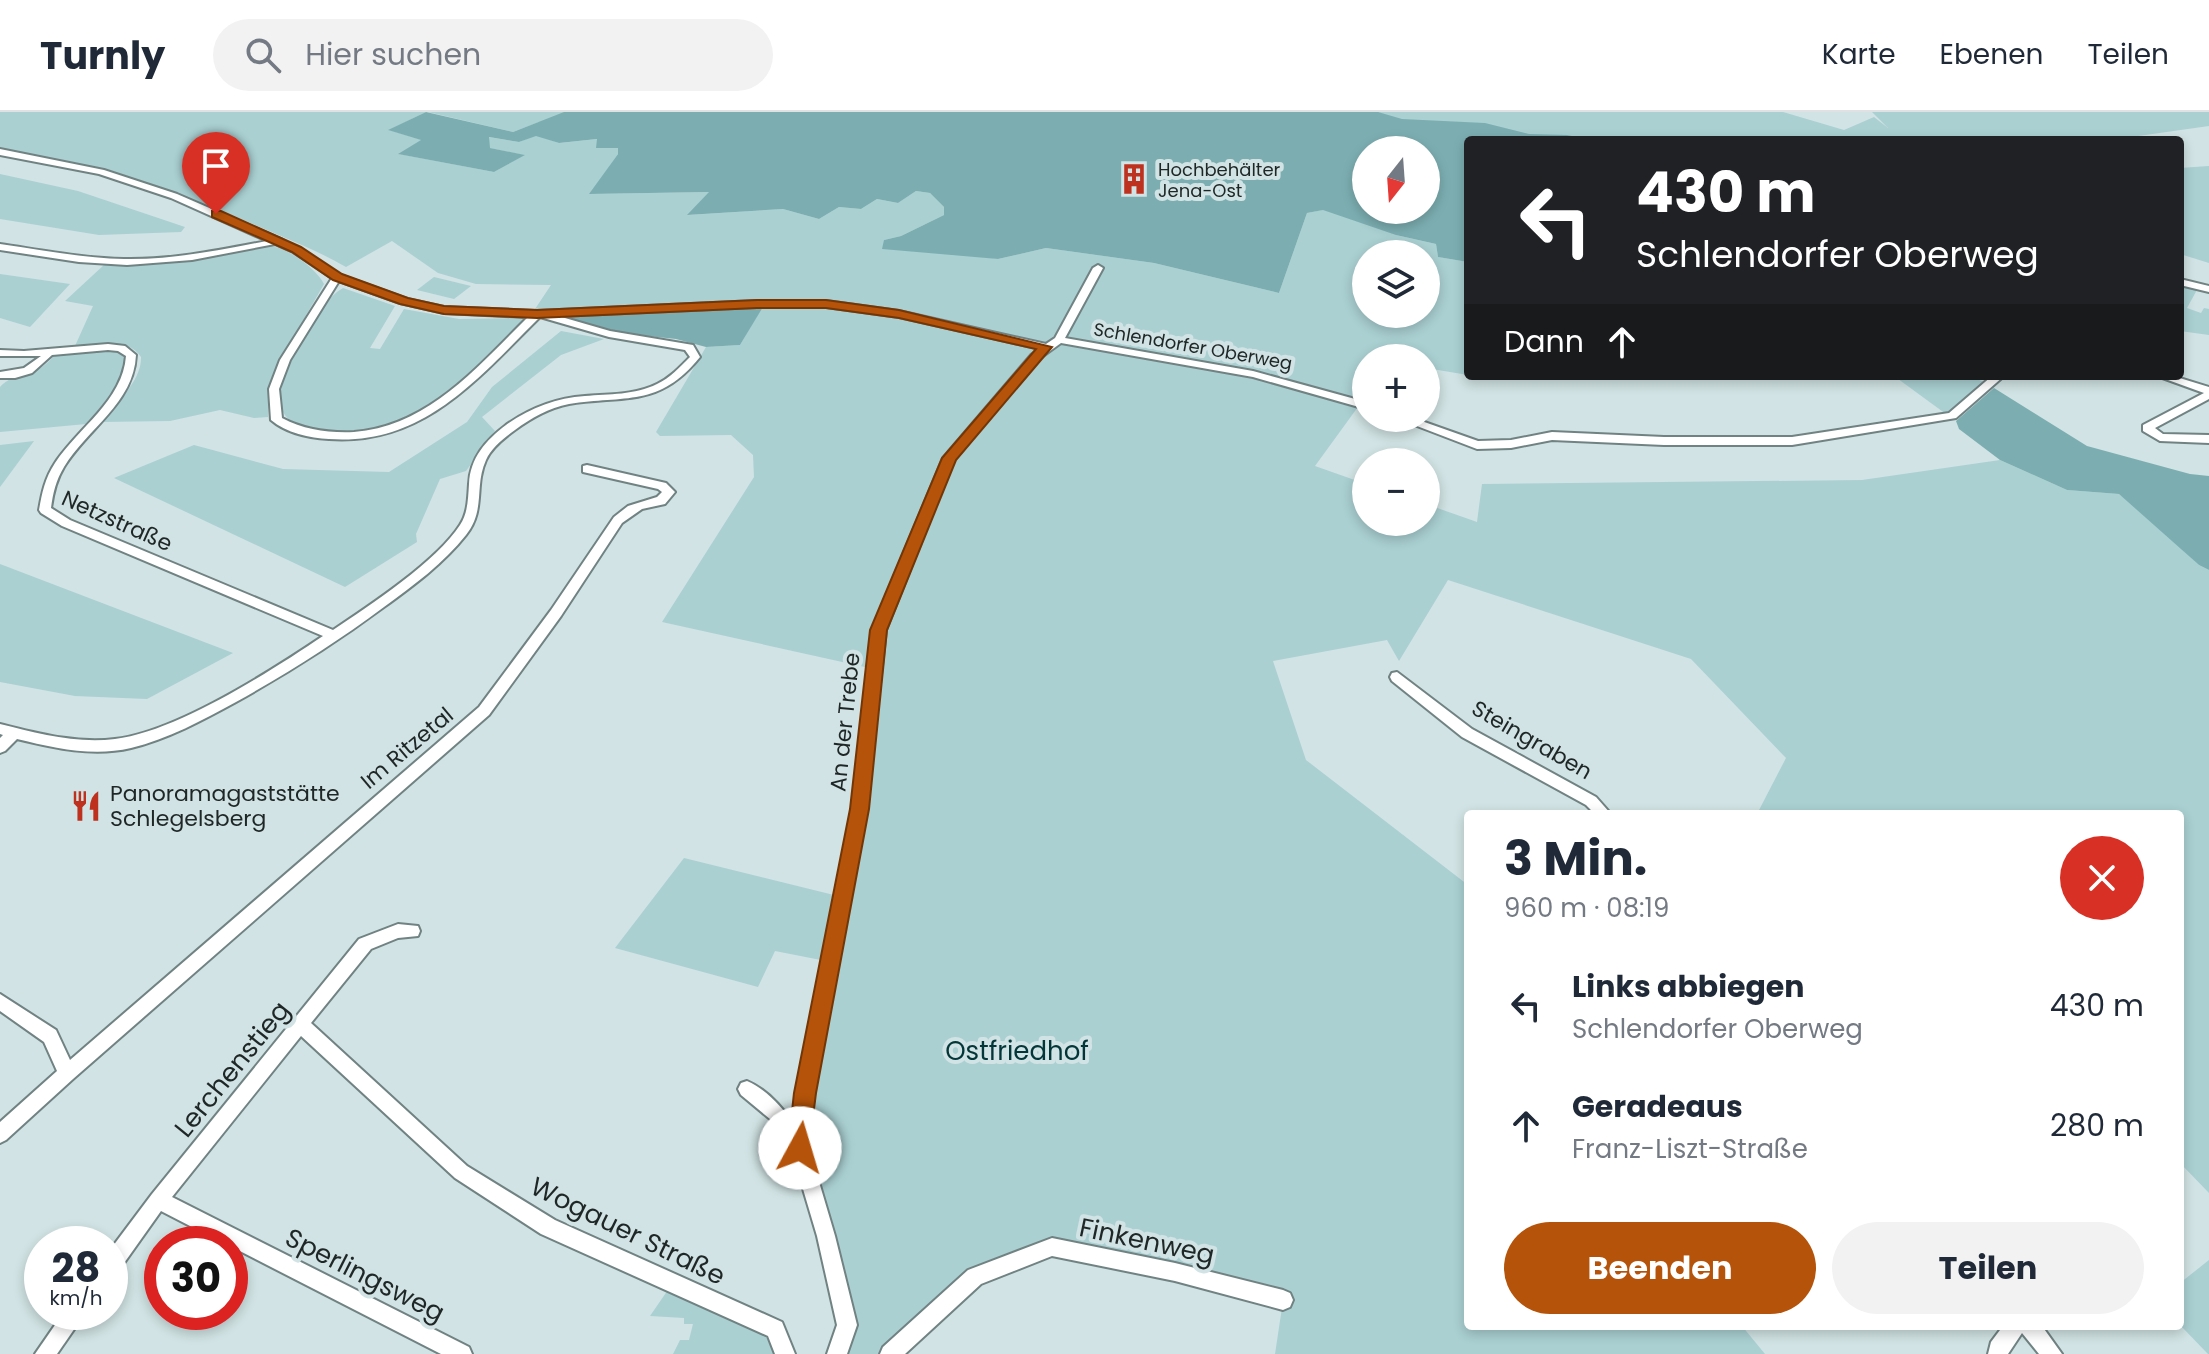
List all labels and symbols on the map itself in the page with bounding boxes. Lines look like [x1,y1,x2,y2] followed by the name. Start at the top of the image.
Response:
[182,132,250,214] pin
[1352,136,1440,224] north arrow
[1158,157,1281,203] place label: Hochbehälter Jena-Ost
[1117,162,1151,196] building icon: Hochbehälter Jena-Ost
[1092,316,1294,376] street label: Schlendorfer Oberweg
[57,483,177,559] street label: Netzstraße
[822,651,868,793] street label: An der Trebe
[1466,693,1598,787] street label: Steingraben
[354,700,460,796] street label: Im Ritzetal
[110,778,340,834] place label: Panoramagaststätte Schlegelsberg
[69,789,103,823] restaurant icon: Panoramagaststätte Schlegelsberg
[166,993,298,1145] street label: Lerchenstieg
[945,1033,1089,1069] park label: Ostfriedhof
[758,1106,842,1190] position arrow
[525,1168,731,1294] street label: Wogauer Straße
[1076,1209,1218,1273] street label: Finkenweg
[279,1219,451,1331] street label: Sperlingsweg
[144,1226,248,1330] speed limit sign: 30

